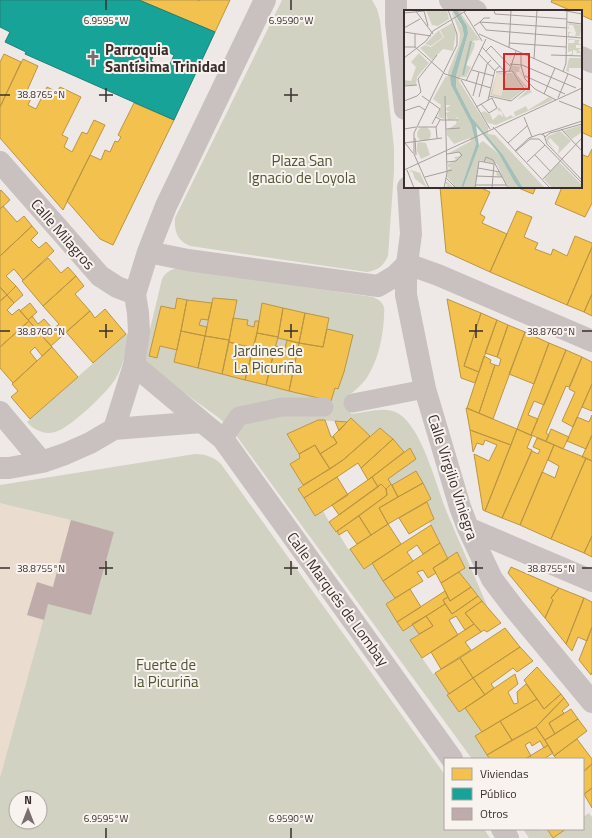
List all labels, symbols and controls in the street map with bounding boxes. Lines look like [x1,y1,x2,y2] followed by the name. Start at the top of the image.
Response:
[404,10,582,188] inset map
[84,13,128,28] text: 6.9595°W
[269,13,313,28] text: 6.9590°W
[105,38,226,78] place label: Parroquia Santísima Trinidad
[84,49,102,67] church icon: Parroquia Santísima Trinidad
[17,87,65,102] text: 38.8765°N
[248,149,356,189] park label: Plaza San Ignacio de Loyola
[25,193,101,275] street label: Calle Milagros
[17,324,65,339] text: 38.8760°N
[527,324,575,339] text: 38.8760°N
[233,339,303,379] park label: Jardines de La Picuriña
[422,411,484,543] street label: Calle Virgilio Viniegra
[281,527,395,671] street label: Calle Marqués de Lombay
[17,561,65,576] text: 38.8755°N
[527,561,575,576] text: 38.8755°N
[133,653,199,693] park label: Fuerte de la Picuriña
[444,758,584,830] legend
[480,764,529,783] text: Viviendas
[480,784,517,803] text: Público
[8,790,48,830] north arrow
[24,792,32,808] text: N
[480,804,509,823] text: Otros
[84,811,128,826] text: 6.9595°W
[269,811,313,826] text: 6.9590°W

